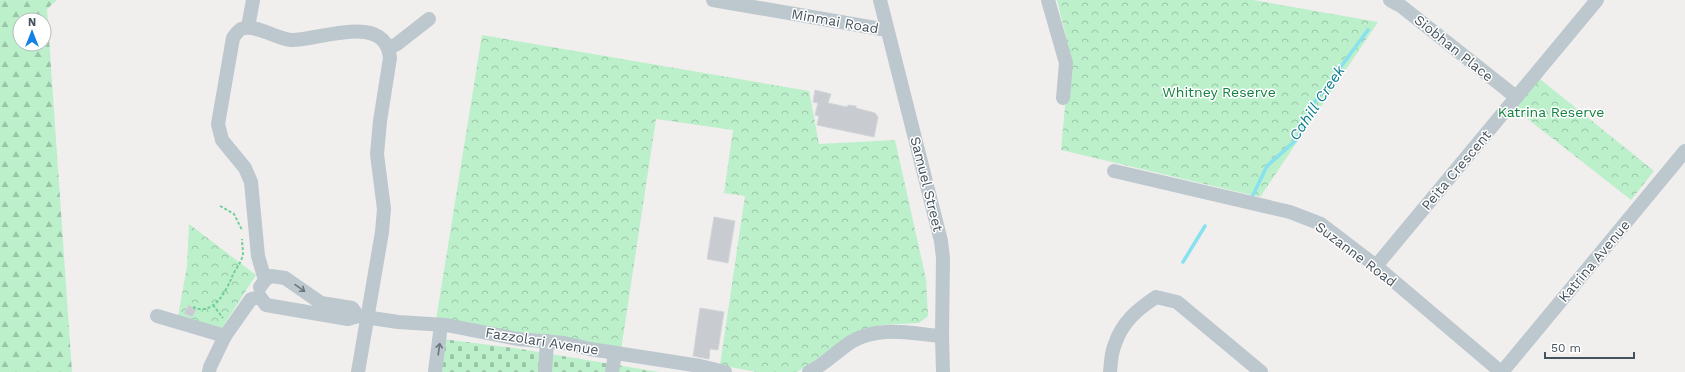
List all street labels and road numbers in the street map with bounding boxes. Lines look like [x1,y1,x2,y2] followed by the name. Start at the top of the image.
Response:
[790,5,880,37] street label: Minmai Road
[1411,11,1497,85] street label: Siobhan Place
[1418,127,1494,213] street label: Peita Crescent
[907,135,947,233] street label: Samuel Street
[1555,217,1633,305] street label: Katrina Avenue
[1312,218,1400,290] street label: Suzanne Road
[484,324,600,358] street label: Fazzolari Avenue

